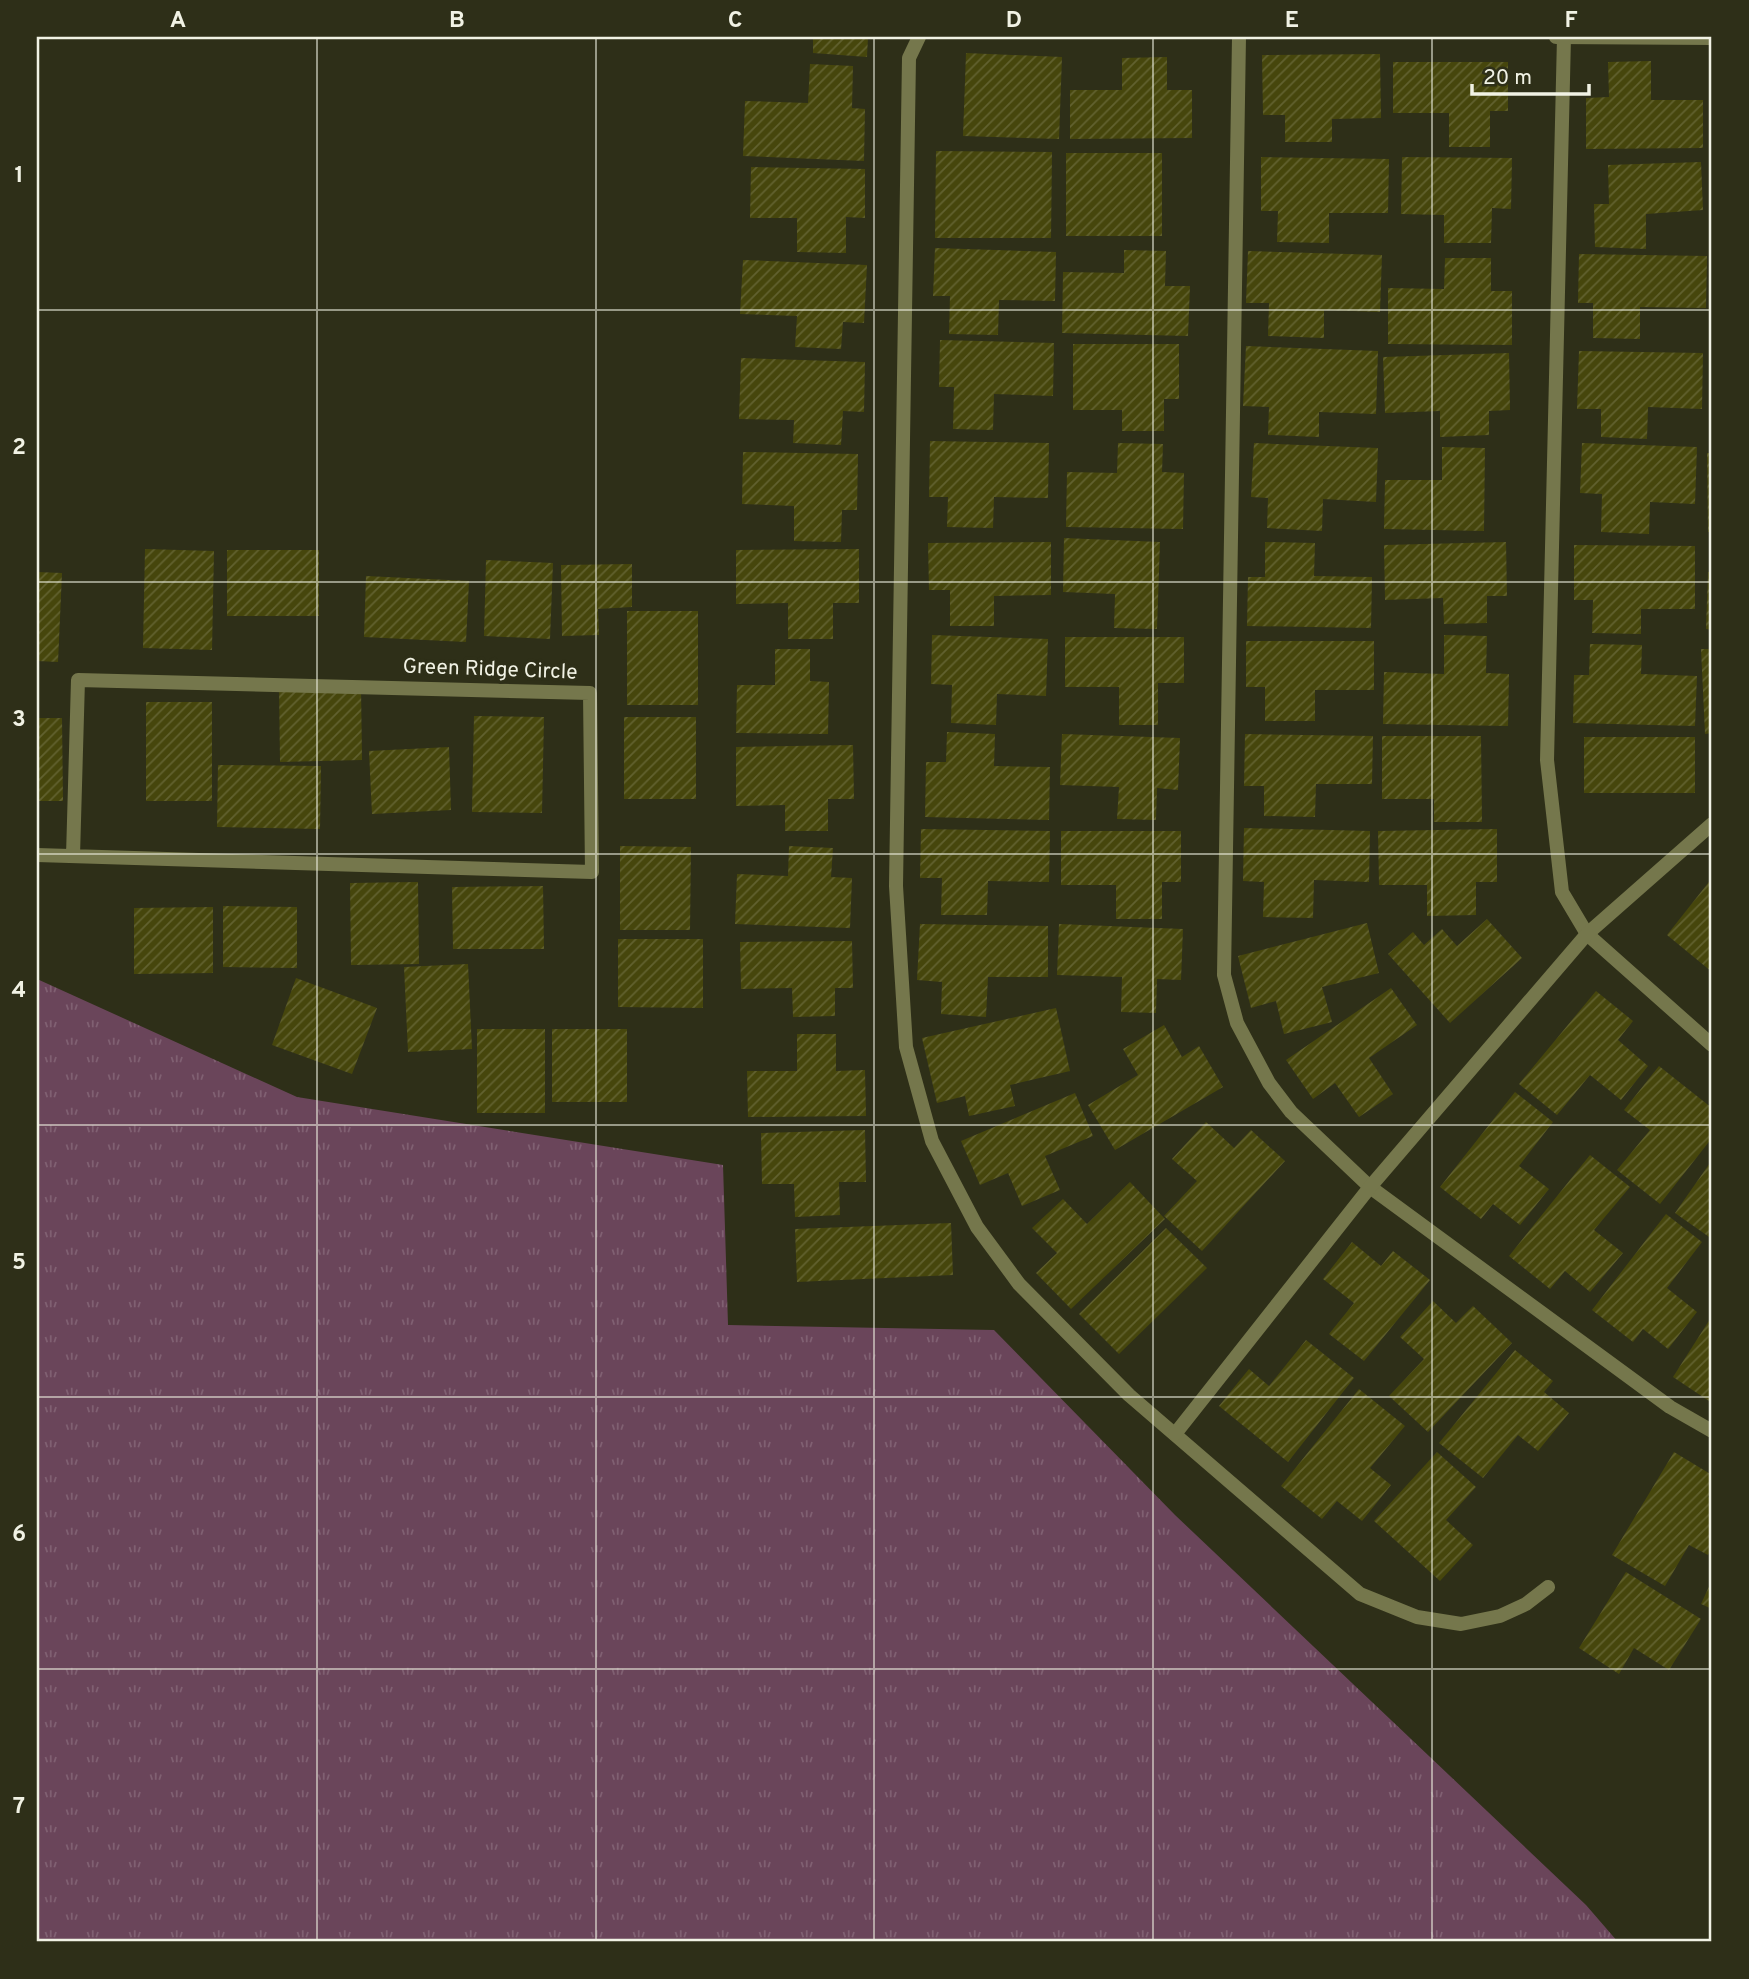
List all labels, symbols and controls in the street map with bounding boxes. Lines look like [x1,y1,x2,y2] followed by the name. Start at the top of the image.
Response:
[170,7,186,36] text: A
[449,7,465,36] text: B
[728,7,742,36] text: C
[1006,7,1022,36] text: D
[1285,7,1299,36] text: E
[1564,7,1578,36] text: F
[1472,52,1590,96] scale bar
[1483,65,1532,92] text: 20 m
[14,162,24,191] text: 1
[12,434,26,463] text: 2
[402,653,578,687] street label: Green Ridge Circle
[12,706,26,735] text: 3
[12,977,26,1006] text: 4
[12,1249,26,1278] text: 5
[12,1521,26,1550] text: 6
[13,1793,25,1822] text: 7

